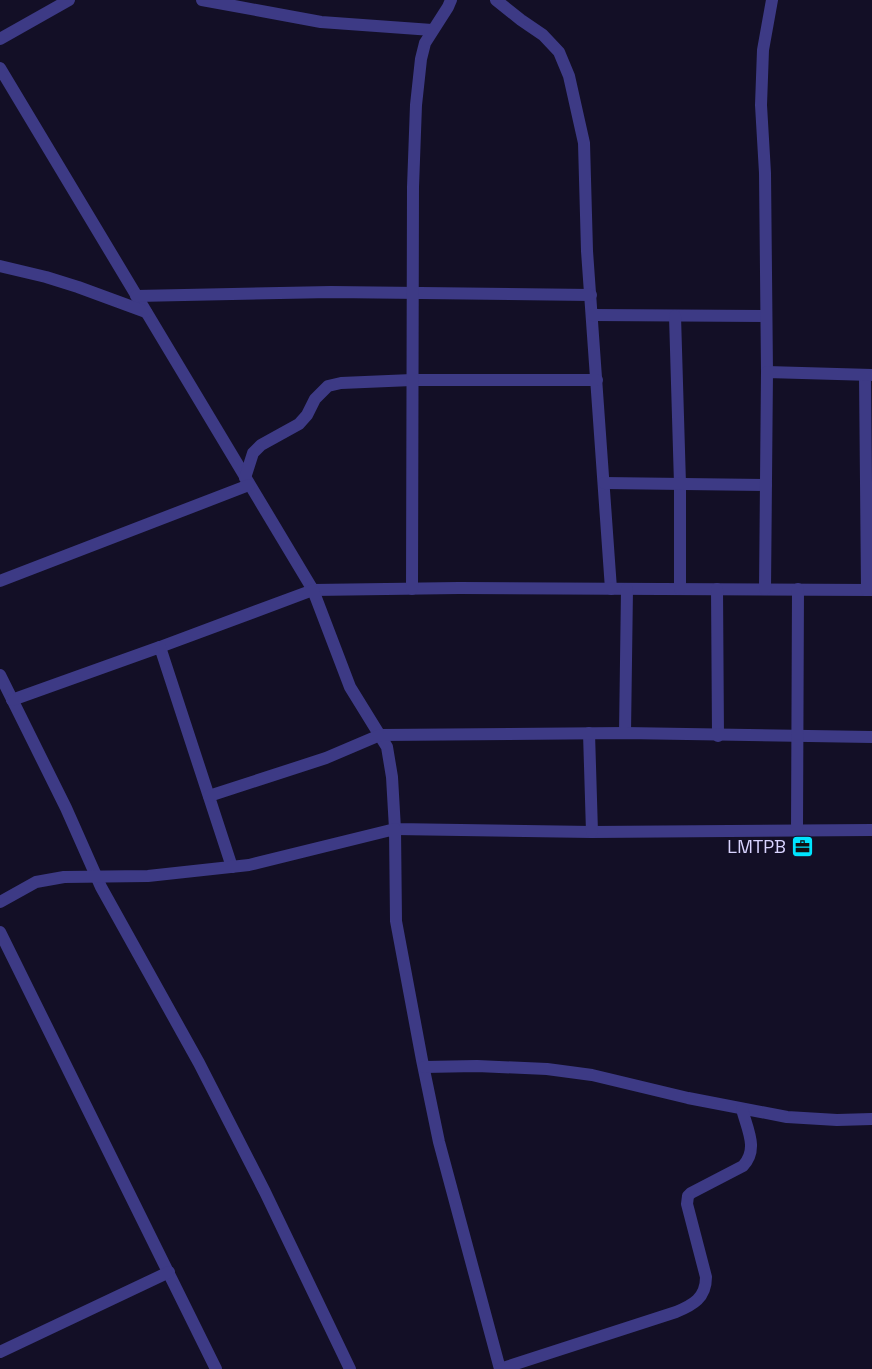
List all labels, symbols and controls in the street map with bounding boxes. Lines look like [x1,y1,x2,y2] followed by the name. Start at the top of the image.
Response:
[727,835,786,858] place label: LMTPB
[790,835,814,859] office icon: LMTPB

